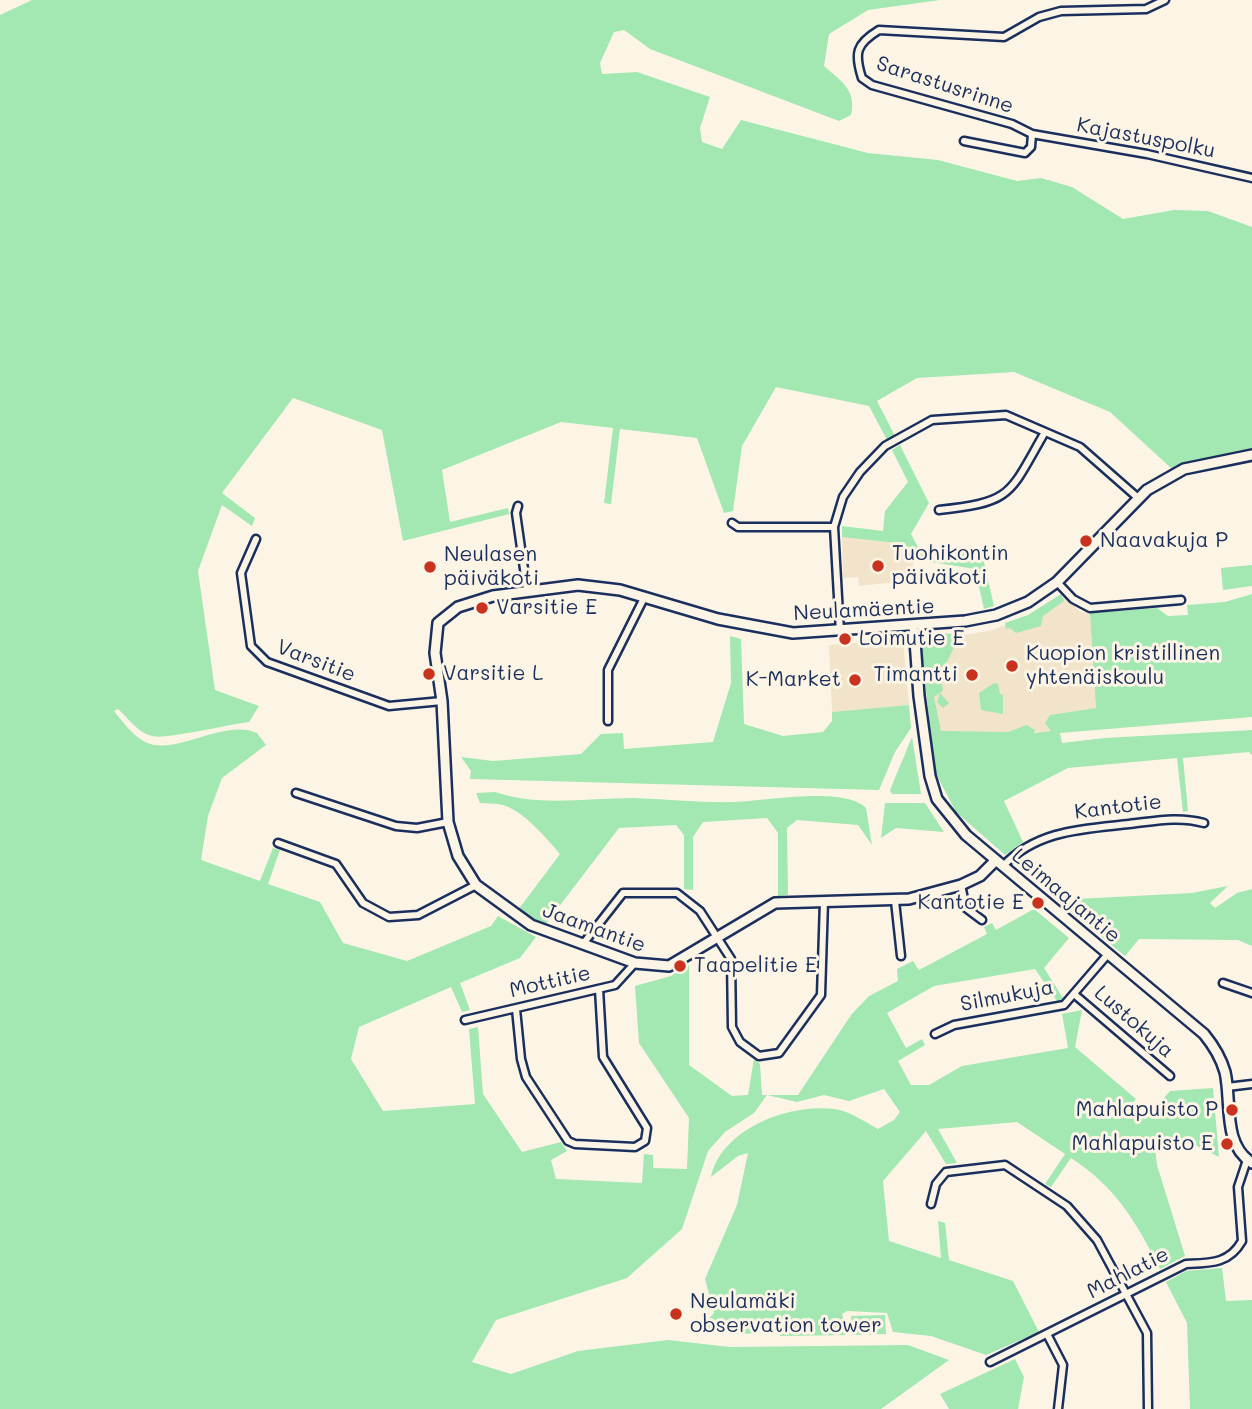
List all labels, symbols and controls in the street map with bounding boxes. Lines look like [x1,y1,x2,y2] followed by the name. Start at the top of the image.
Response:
[873,51,1017,119] street label: Sarastusrinne
[1075,112,1217,164] street label: Kajastuspolku
[1100,528,1228,554] place label: Naavakuja P
[1078,533,1094,549] marker: Naavakuja P
[892,541,1008,591] place label: Tuohikontin päiväkoti
[444,542,539,592] place label: Neulasen päiväkoti
[870,558,886,574] marker: Tuohikontin päiväkoti
[422,559,438,575] marker: Neulasen päiväkoti
[793,594,935,626] street label: Neulamäentie
[496,595,597,621] place label: Varsitie E
[474,600,490,616] marker: Varsitie E
[859,626,965,652] place label: Loimutie E
[837,631,853,647] marker: Loimutie E
[273,634,359,688] street label: Varsitie
[1026,641,1220,691] place label: Kuopion kristillinen yhtenäiskoulu
[1004,658,1020,674] marker: Kuopion kristillinen yhtenäiskoulu
[443,661,543,687] place label: Varsitie L
[874,662,958,688] place label: Timantti
[421,666,437,682] marker: Varsitie L
[746,667,841,693] place label: K-Market
[964,667,980,683] marker: Timantti
[847,672,863,688] marker: K-Market
[1073,789,1163,825] street label: Kantotie
[1007,843,1125,949] street label: Leimaajantie
[917,890,1024,916] place label: Kantotie E
[1030,895,1046,911] marker: Kantotie E
[539,898,649,958] street label: Jaamantie
[694,953,817,979] place label: Taapelitie E
[672,958,688,974] marker: Taapelitie E
[507,960,593,1004] street label: Mottitie
[958,975,1056,1017] street label: Silmukuja
[1089,981,1179,1063] street label: Lustokuja
[1076,1097,1218,1123] place label: Mahlapuisto P
[1224,1102,1240,1118] marker: Mahlapuisto P
[1071,1131,1213,1157] place label: Mahlapuisto E
[1219,1136,1235,1152] marker: Mahlapuisto E
[1083,1242,1173,1304] street label: Mahlatie
[690,1289,882,1339] place label: Neulamäki observation tower
[668,1306,684,1322] marker: Neulamäki observation tower

